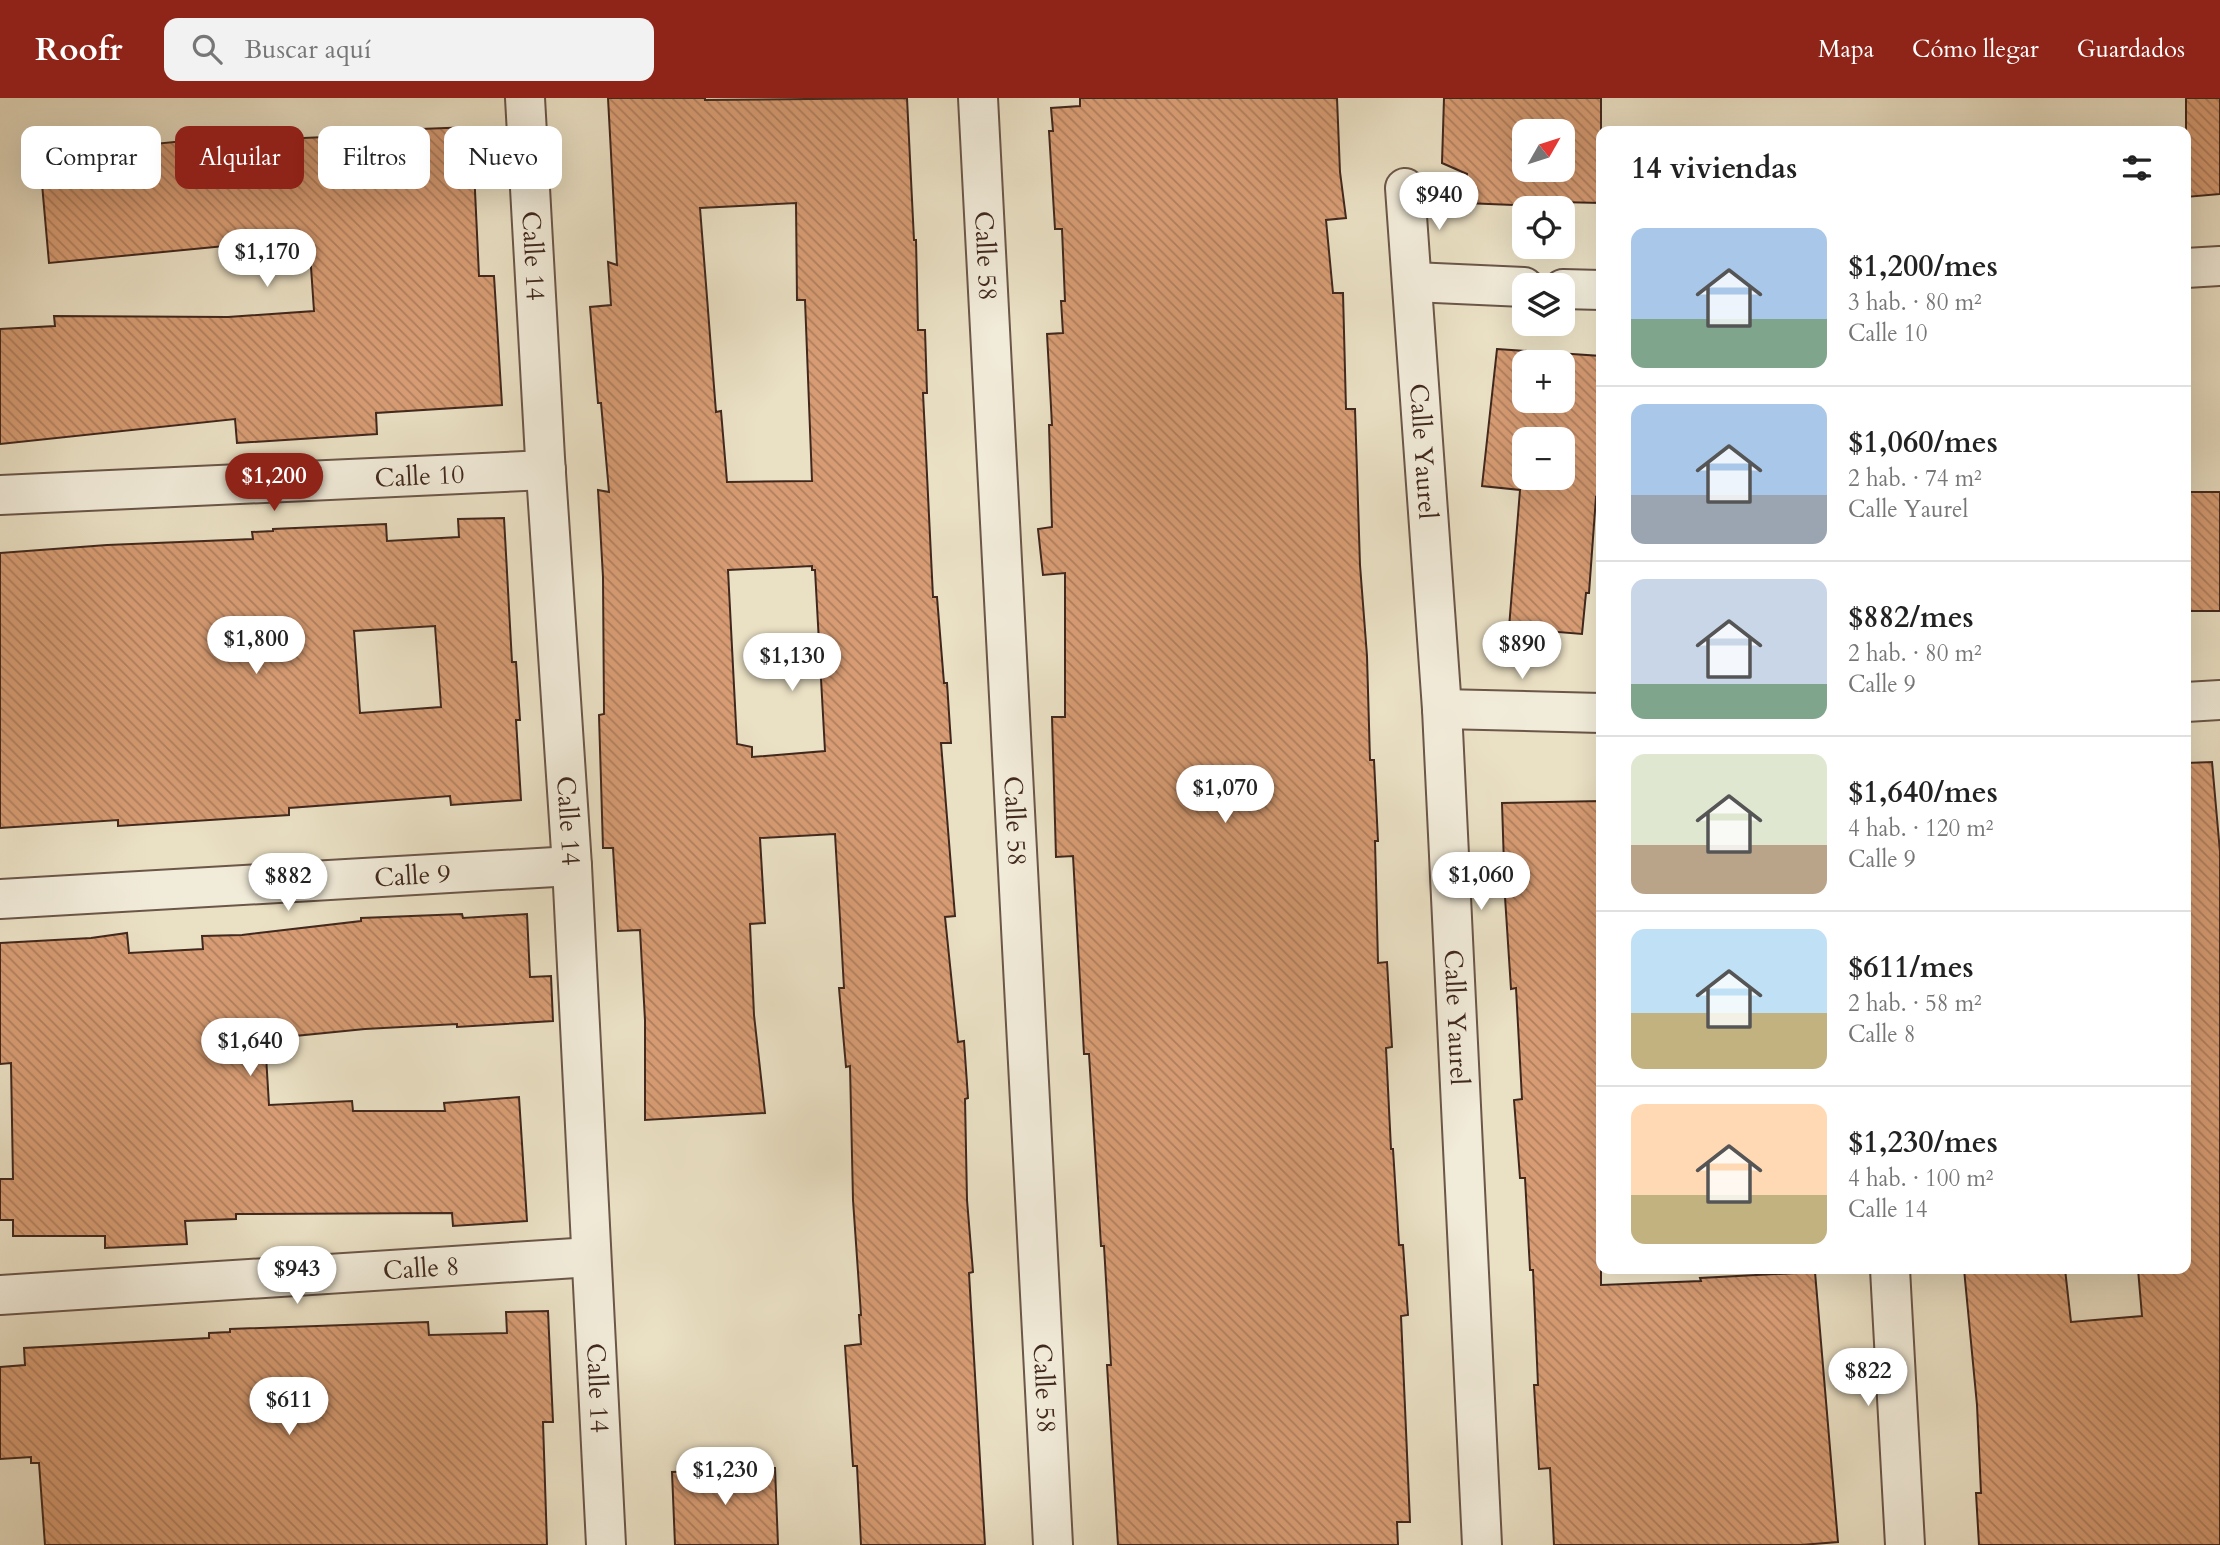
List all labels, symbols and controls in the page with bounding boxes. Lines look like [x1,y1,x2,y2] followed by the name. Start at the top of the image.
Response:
[164,18,654,81] search box
[35,27,122,72] text: Roofr
[188,30,226,68] icon: search
[244,32,371,67] text: Buscar aquí
[1818,33,1874,66] text: Mapa
[1912,33,2039,66] text: Cómo llegar
[2077,33,2185,66] text: Guardados
[1512,119,1575,182] north arrow
[1512,119,1575,490] map controls
[21,126,161,189] chip: Comprar
[175,126,304,189] chip: Alquilar
[318,126,430,189] chip: Filtros
[444,126,562,189] chip: Nuevo
[1631,148,1797,189] text: 14 viviendas
[2118,149,2156,187] icon: filters
[1398,172,1480,232] pin: $940
[1415,179,1463,210] text: $940
[1512,196,1575,259] button: locate
[514,210,554,302] street label: Calle 14
[966,210,1006,302] street label: Calle 58
[210,230,324,289] pin: $1,170
[234,236,300,267] text: $1,170
[1848,246,1998,287] text: $1,200/mes
[1687,256,1771,340] icon: home
[1512,273,1575,336] button: layers
[1848,287,1982,318] text: 3 hab. · 80 m²
[1848,318,1927,349] text: Calle 10
[1512,350,1575,413] button: +
[1401,382,1446,521] street label: Calle Yaurel
[1848,422,1998,463] text: $1,060/mes
[1512,427,1575,490] button: −
[1687,432,1771,516] icon: home
[217,454,331,513] pin: $1,200
[374,456,465,495] street label: Calle 10
[241,460,307,491] text: $1,200
[1848,463,1982,494] text: 2 hab. · 74 m²
[1848,494,1968,525] text: Calle Yaurel
[1848,597,1974,638] text: $882/mes
[1687,607,1771,691] icon: home
[199,616,313,676] pin: $1,800
[1481,622,1563,681] pin: $890
[223,623,289,654] text: $1,800
[1498,628,1546,659] text: $890
[735,634,849,693] pin: $1,130
[1848,638,1982,669] text: 2 hab. · 80 m²
[759,640,825,671] text: $1,130
[1848,669,1916,700] text: Calle 9
[1168,766,1282,825] pin: $1,070
[1192,772,1258,803] text: $1,070
[1848,772,1998,813] text: $1,640/mes
[549,775,589,867] street label: Calle 14
[996,775,1035,867] street label: Calle 58
[1687,782,1771,866] icon: home
[1848,813,1994,844] text: 4 hab. · 120 m²
[1848,844,1916,875] text: Calle 9
[1424,852,1538,912] pin: $1,060
[247,854,329,913] pin: $882
[373,856,452,895] street label: Calle 9
[1448,859,1514,890] text: $1,060
[264,860,312,891] text: $882
[1848,947,1974,988] text: $611/mes
[1436,949,1478,1086] street label: Calle Yaurel
[1687,957,1771,1041] icon: home
[1848,988,1982,1019] text: 2 hab. · 58 m²
[193,1018,307,1078] pin: $1,640
[1848,1019,1916,1050] text: Calle 8
[217,1025,283,1056] text: $1,640
[1848,1122,1998,1163] text: $1,230/mes
[1687,1132,1771,1216] icon: home
[1848,1163,1994,1194] text: 4 hab. · 100 m²
[1848,1194,1927,1225] text: Calle 14
[256,1246,338,1306] pin: $943
[382,1248,460,1288] street label: Calle 8
[273,1253,321,1284] text: $943
[578,1342,618,1434] street label: Calle 14
[1025,1343,1065,1434] street label: Calle 58
[1827,1348,1909,1408] pin: $822
[1844,1355,1892,1386] text: $822
[248,1378,330,1437] pin: $611
[265,1384,313,1415] text: $611
[668,1448,782,1507] pin: $1,230
[692,1454,758,1485] text: $1,230

